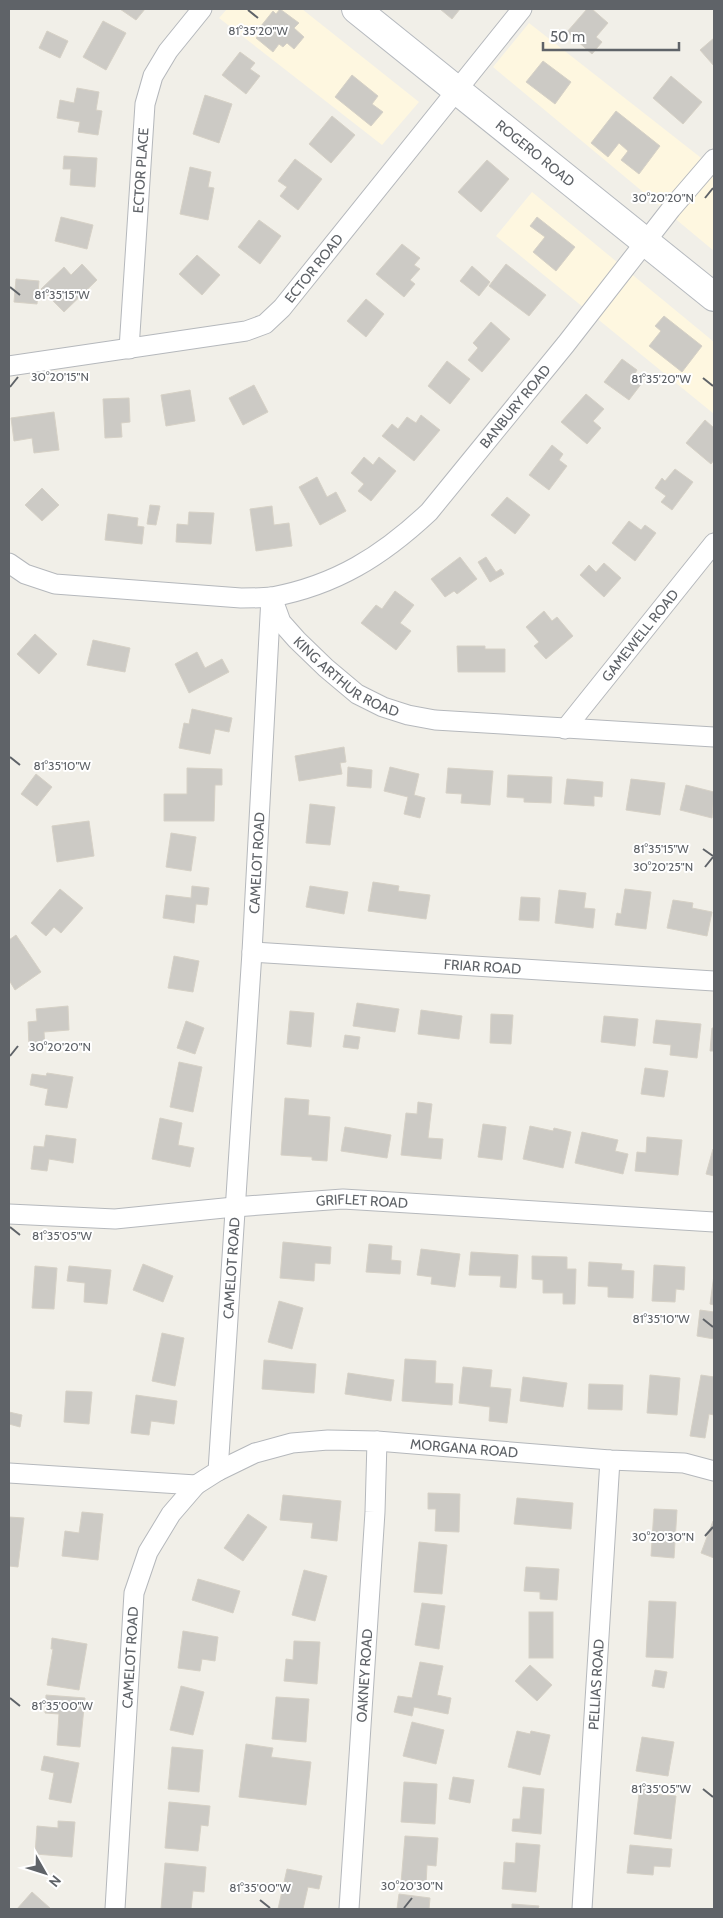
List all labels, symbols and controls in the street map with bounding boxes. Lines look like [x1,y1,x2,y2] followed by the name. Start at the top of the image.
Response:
[543,20,679,52] scale bar
[228,23,288,38] text: 81°35'20"W
[550,28,585,46] text: 50 m
[492,116,579,190] street label: ROGERO ROAD
[129,127,152,214] street label: ECTOR PLACE
[632,190,694,205] text: 30°20'20"N
[281,230,347,307] street label: ECTOR ROAD
[34,287,90,302] text: 81°35'15"W
[476,361,555,452] street label: BANBURY ROAD
[31,369,89,384] text: 30°20'15"N
[631,371,691,386] text: 81°35'20"W
[598,586,682,685] street label: GAMEWELL ROAD
[290,633,402,721] street label: KING ARTHUR ROAD
[33,758,91,773] text: 81°35'10"W
[245,812,268,914] street label: CAMELOT ROAD
[633,841,689,856] text: 81°35'15"W
[633,859,693,874] text: 30°20'25"N
[443,955,522,978] street label: FRIAR ROAD
[29,1039,91,1054] text: 30°20'20"N
[315,1190,408,1212] street label: GRIFLET ROAD
[219,1217,244,1320] street label: CAMELOT ROAD
[32,1228,93,1243] text: 81°35'05"W
[632,1311,690,1326] text: 81°35'10"W
[409,1435,519,1461] street label: MORGANA ROAD
[632,1529,694,1544] text: 30°20'30"N
[118,1606,142,1709] street label: CAMELOT ROAD
[352,1628,376,1723] street label: OAKNEY ROAD
[584,1638,608,1731] street label: PELLIAS ROAD
[31,1698,93,1713] text: 81°35'00"W
[631,1781,692,1796] text: 81°35'05"W
[20,1848,70,1898] north arrow
[45,1872,65,1891] text: N
[381,1878,443,1893] text: 30°20'30"N
[229,1880,291,1895] text: 81°35'00"W

